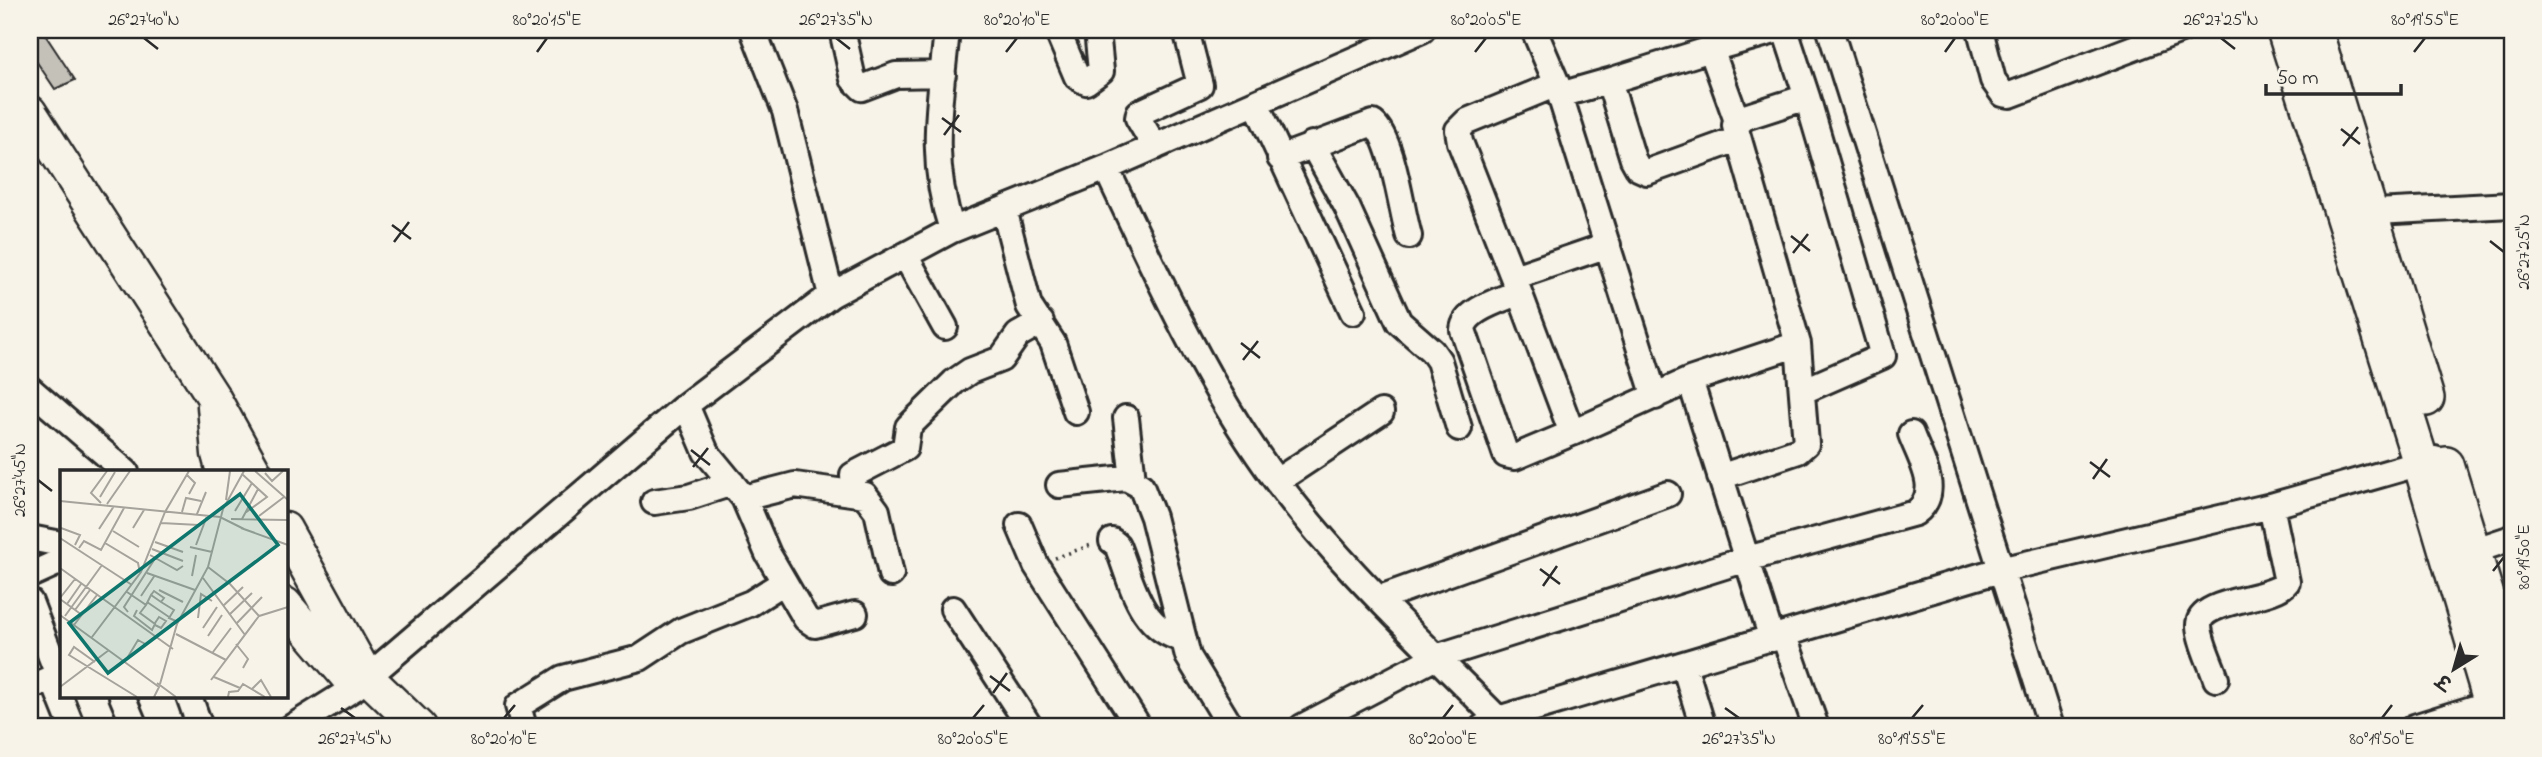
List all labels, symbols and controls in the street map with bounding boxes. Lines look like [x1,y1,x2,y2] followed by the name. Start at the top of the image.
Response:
[108,8,180,34] text: 26°27'40"N
[512,8,582,34] text: 80°20'15"E
[799,8,873,34] text: 26°27'35"N
[984,8,1050,34] text: 80°20'10"E
[1450,8,1522,34] text: 80°20'05"E
[1921,8,1989,34] text: 80°20'00"E
[2183,8,2259,34] text: 26°27'25"N
[2391,8,2459,34] text: 80°19'55"E
[2266,52,2400,96] scale bar
[2276,64,2319,94] text: 50 m
[2512,214,2538,290] text: 26°27'25"N
[8,443,34,517] text: 26°27'45"N
[60,470,287,698] inset map
[2512,524,2538,590] text: 80°19'50"E
[2420,634,2490,704] north arrow
[2430,665,2460,696] text: उ
[318,727,392,753] text: 26°27'45"N
[471,727,537,753] text: 80°20'10"E
[937,727,1009,753] text: 80°20'05"E
[1409,727,1477,753] text: 80°20'00"E
[1702,727,1776,753] text: 26°27'35"N
[1878,727,1946,753] text: 80°19'55"E
[2349,727,2415,753] text: 80°19'50"E

